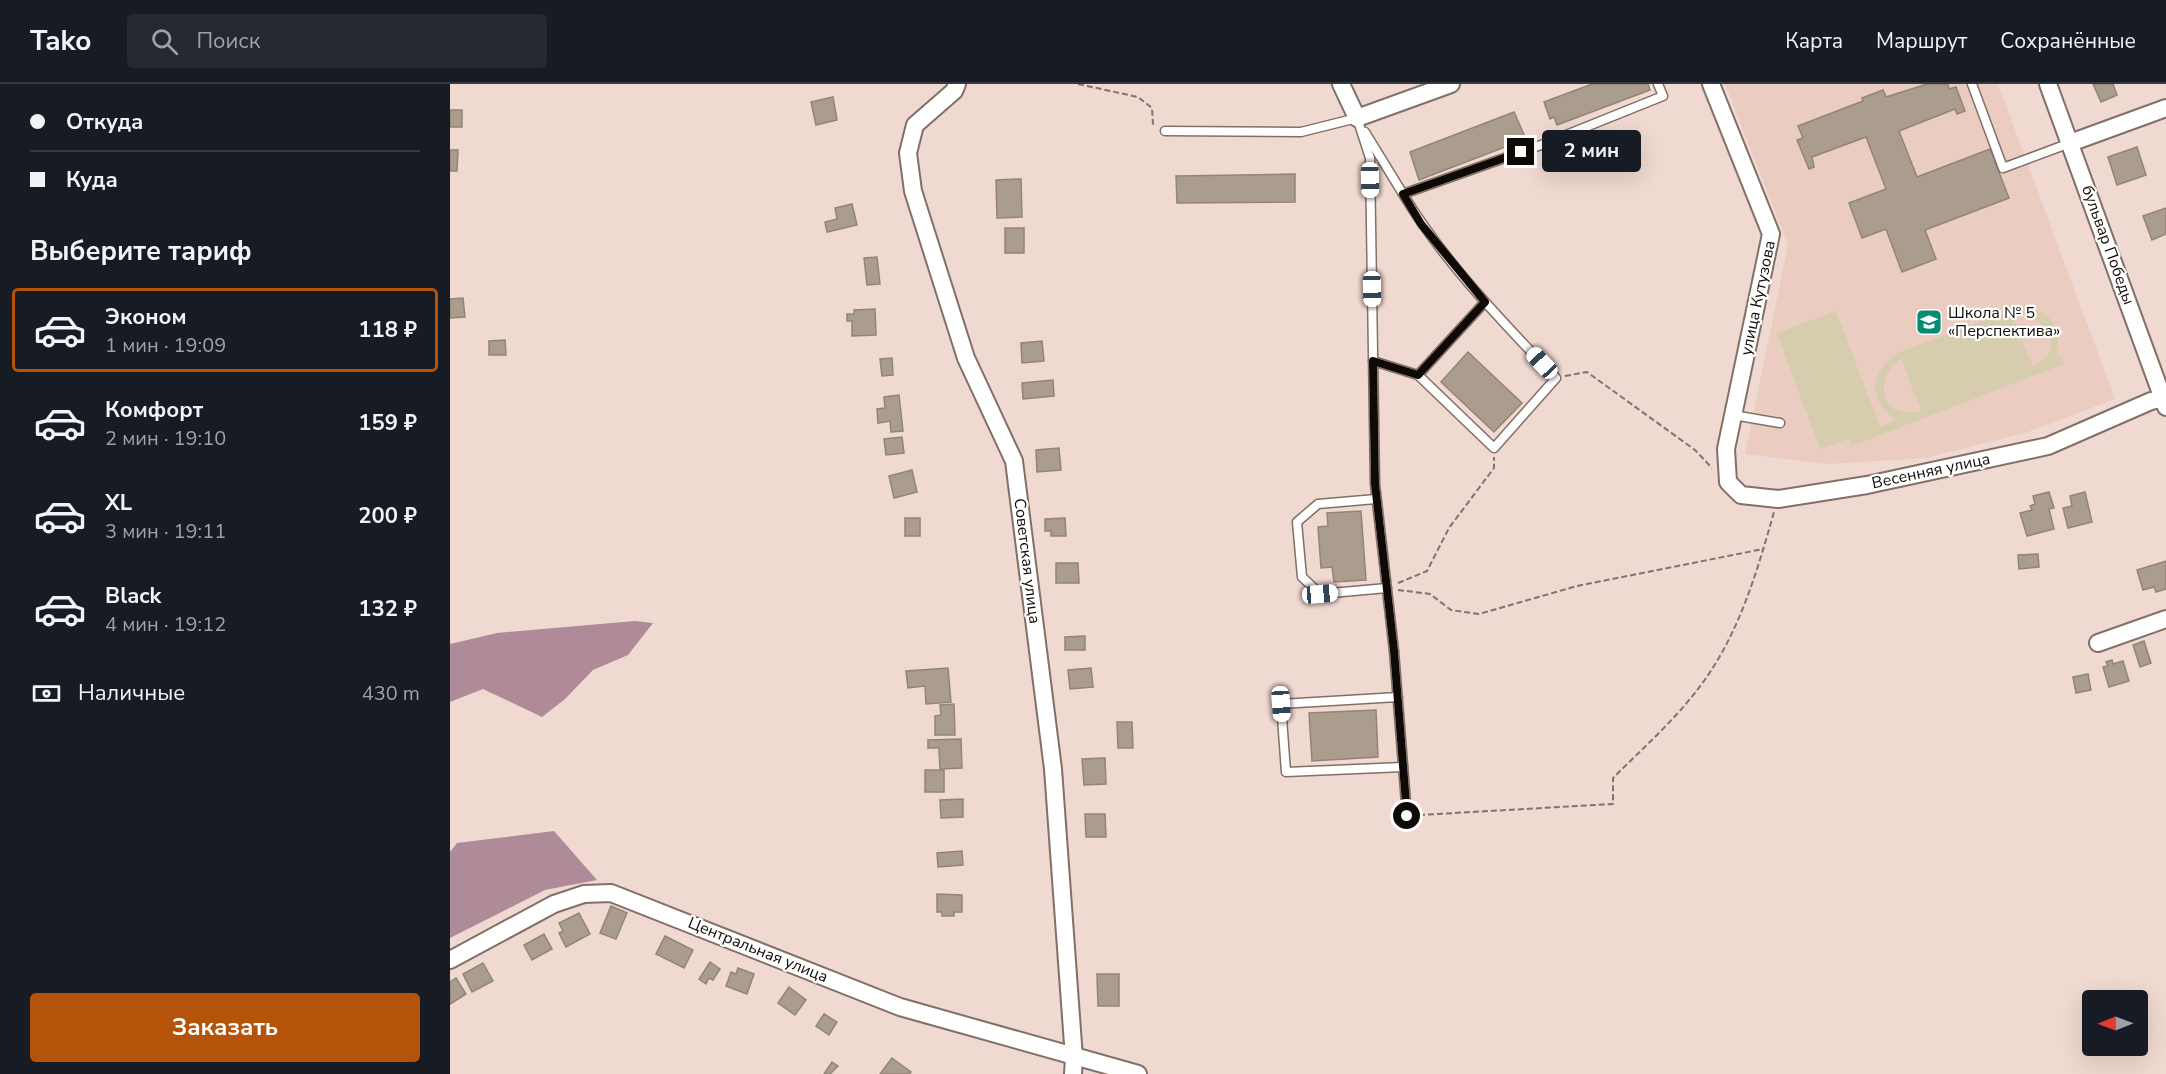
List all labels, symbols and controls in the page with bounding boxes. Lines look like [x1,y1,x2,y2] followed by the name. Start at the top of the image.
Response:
[127,14,547,68] search box
[30,22,91,60] text: Tako
[148,25,181,58] icon: search
[196,26,260,56] text: Поиск
[1785,27,1843,55] text: Карта
[1876,27,1967,55] text: Маршрут
[2000,27,2136,55] text: Сохранённые
[66,107,143,137] text: Откуда
[1542,131,1641,173] callout: 2 мин
[1564,137,1619,164] text: 2 мин
[1507,138,1534,165] route end
[1361,162,1379,198] car
[66,165,118,195] text: Куда
[2076,182,2140,308] street label: бульвар Победы
[30,233,252,270] text: Выберите тариф
[1735,239,1781,357] street label: улица Кутузова
[1363,271,1381,307] car
[105,302,187,332] text: Эконом
[1948,302,2060,342] place label: Школа № 5 «Перспектива»
[33,303,87,357] icon: car
[1914,307,1944,337] school or university icon: Школа № 5 «Перспектива»
[358,315,417,345] text: 118 ₽
[105,332,226,359] text: 1 мин · 19:09
[1523,344,1561,382] car
[105,395,203,425] text: Комфорт
[33,396,87,450] icon: car
[358,408,417,438] text: 159 ₽
[105,425,226,452] text: 2 мин · 19:10
[1870,448,1992,494] street label: Весенняя улица
[105,488,132,518] text: XL
[33,489,87,543] icon: car
[1008,497,1046,625] street label: Советская улица
[358,501,417,531] text: 200 ₽
[105,518,226,545] text: 3 мин · 19:11
[105,581,161,611] text: Black
[33,582,87,636] icon: car
[1301,583,1339,605] car
[358,594,417,624] text: 132 ₽
[105,611,226,638] text: 4 мин · 19:12
[30,677,63,710] icon: cash
[78,678,185,708] text: Наличные
[362,680,420,707] text: 430 m
[1271,685,1291,723] car
[1393,802,1420,829] route start
[685,912,831,988] street label: Центральная улица
[2082,990,2148,1056] north arrow
[2082,990,2148,1056] map controls
[30,993,420,1062] button: Заказать

